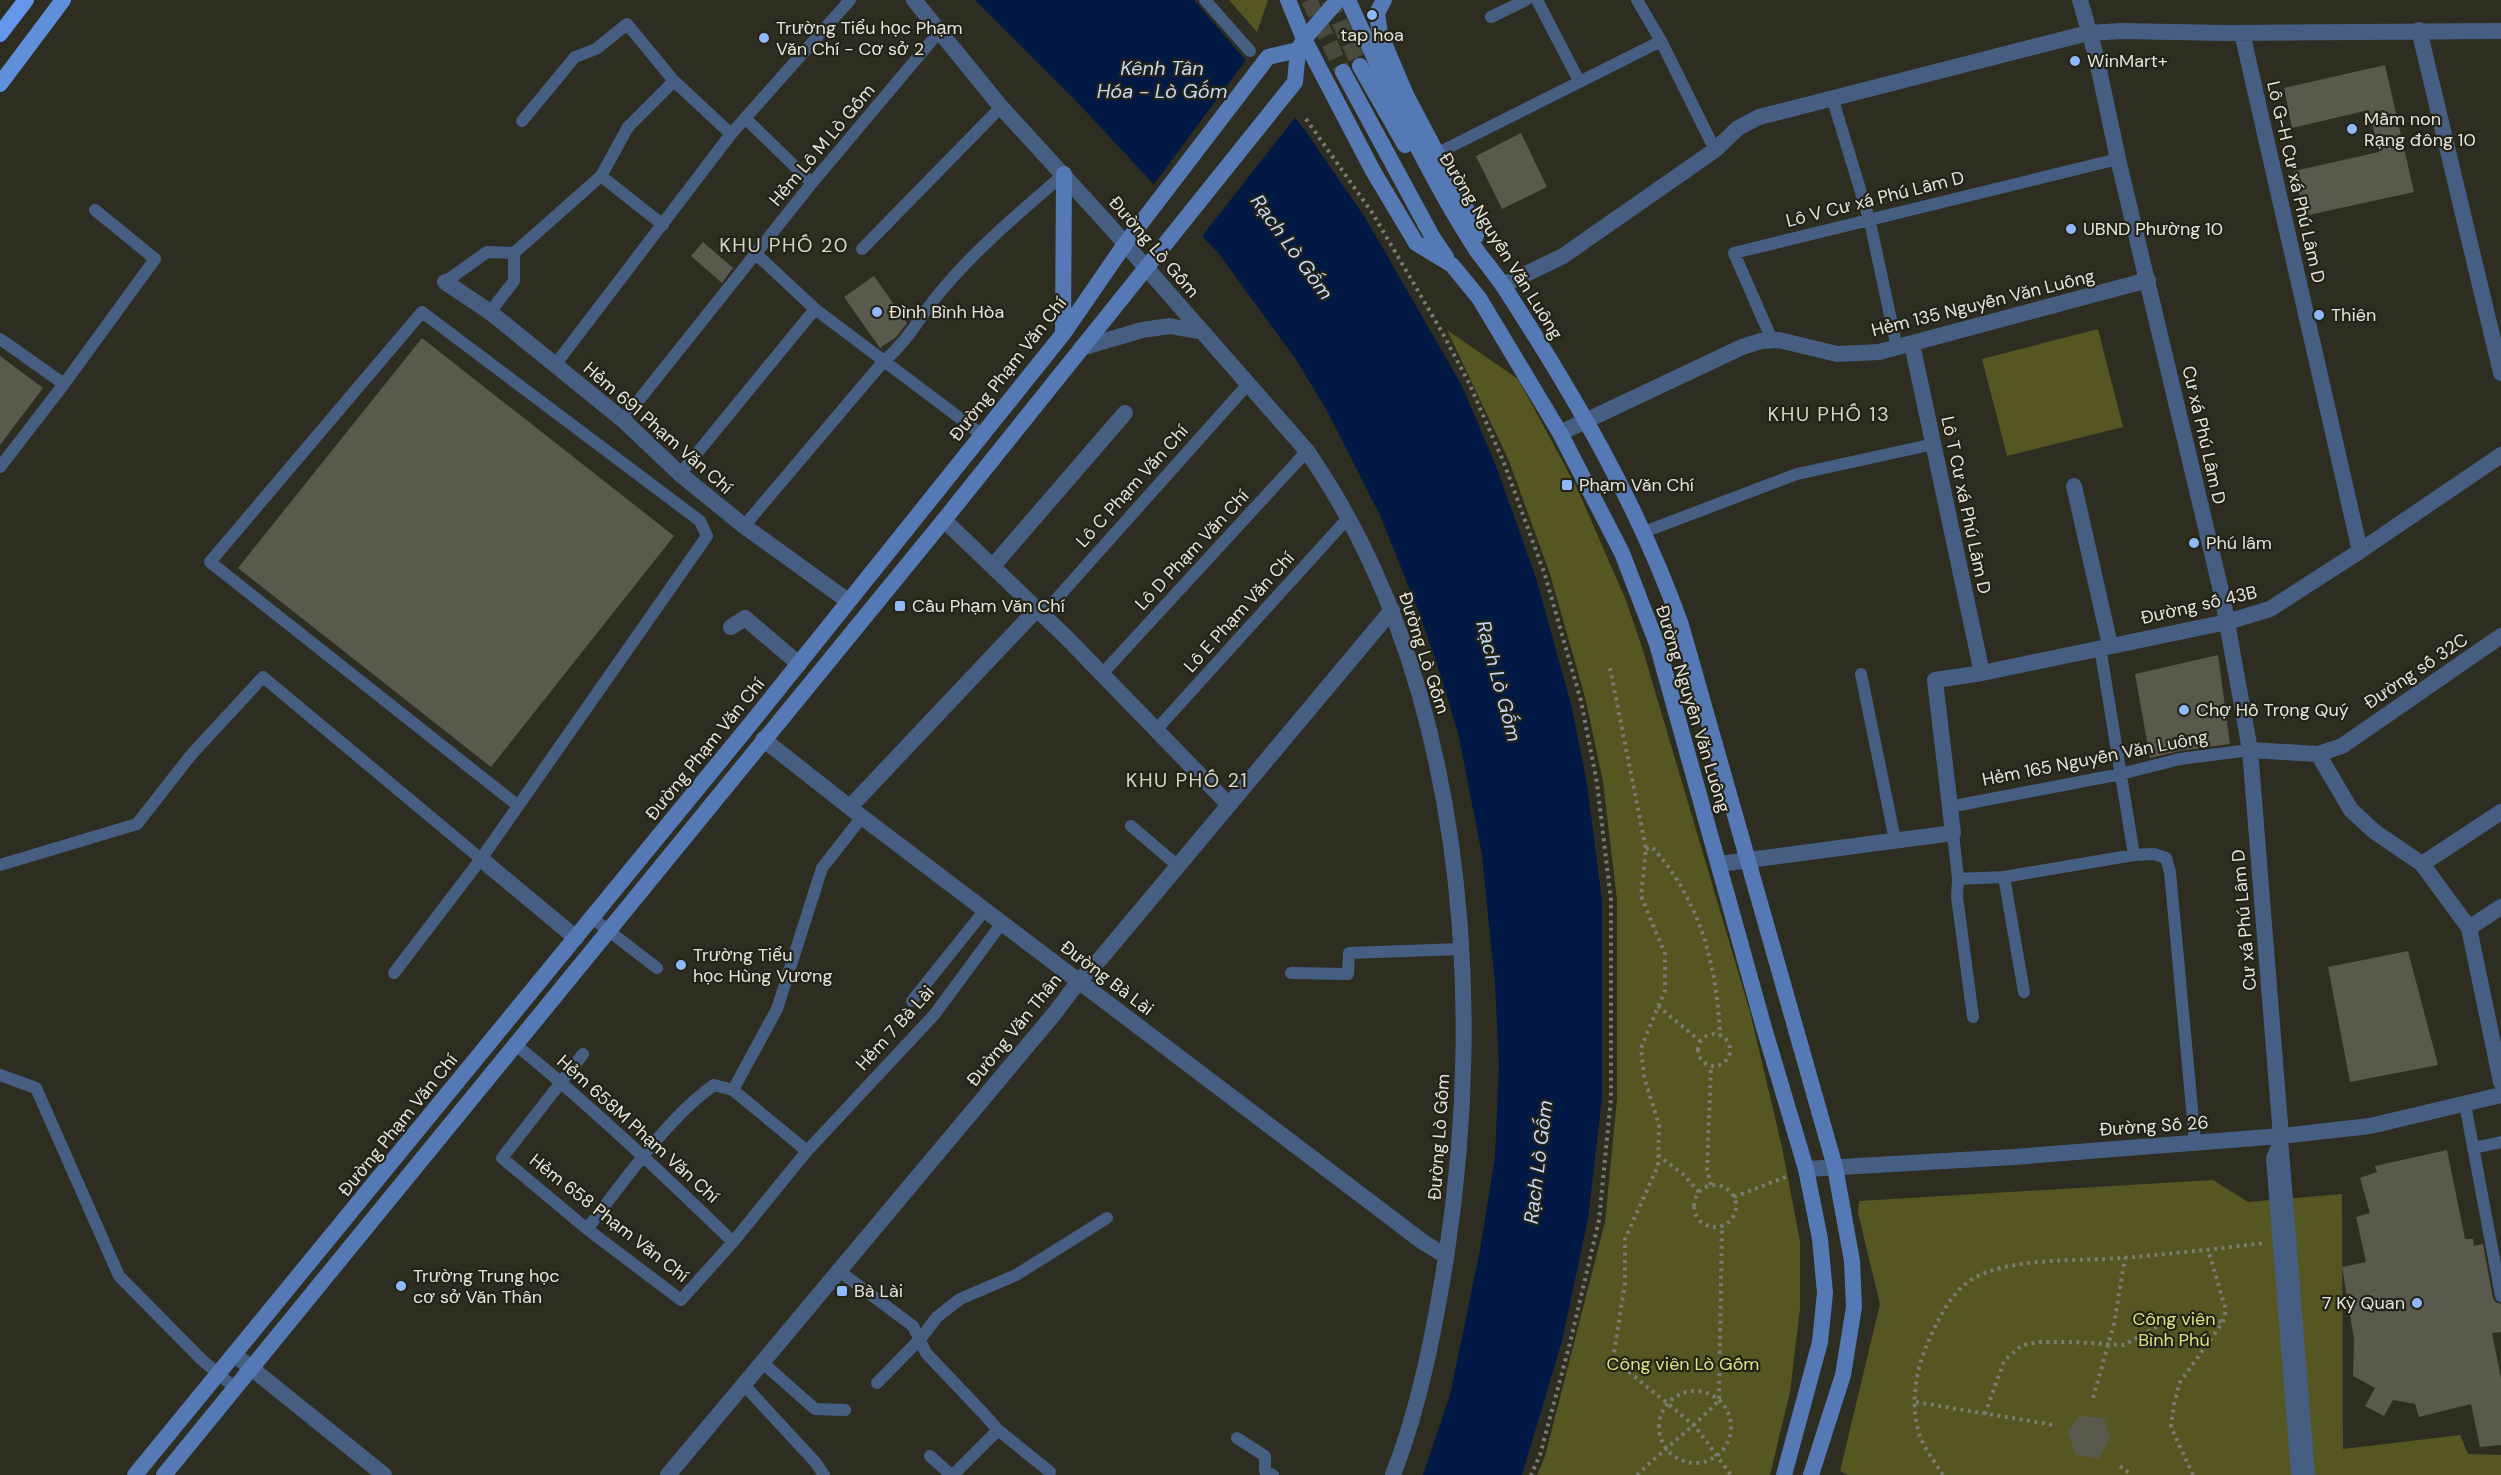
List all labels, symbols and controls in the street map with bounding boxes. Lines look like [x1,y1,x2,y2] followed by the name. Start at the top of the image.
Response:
[1365,8,1379,22] marker: tap hoa
[776,16,963,61] place label: Trường Tiểu học Phạm Văn Chí - Cơ sở 2
[1340,23,1404,47] place label: tap hoa
[757,31,771,45] marker: Trường Tiểu học Phạm Văn Chí - Cơ sở 2
[2087,49,2168,73] place label: WinMart+
[2068,54,2082,68] marker: WinMart+
[1097,55,1227,104] water label: Kênh Tân Hóa - Lò Gốm
[764,79,880,211] street label: Hẻm Lô M Lò Gốm
[2261,79,2331,285] street label: Lô G-H Cư xá Phú Lâm D
[2364,107,2476,152] place label: Mầm non Rạng đông 10
[2345,122,2359,136] marker: Mầm non Rạng đông 10
[1434,148,1568,344] street label: Đường Nguyễn Văn Luông
[1783,165,1967,233] street label: Lô V Cư xá Phú Lâm D
[1245,189,1339,305] water label: Rạch Lò Gốm
[1103,191,1205,303] street label: Đường Lò Gốm
[2083,217,2223,241] place label: UBND Phường 10
[2064,222,2078,236] marker: UBND Phường 10
[719,232,849,258] district label: KHU PHỐ 20
[1869,264,2097,342] street label: Hẻm 135 Nguyễn Văn Luông
[944,292,1072,446] street label: Đường Phạm Văn Chí
[889,300,1004,324] place label: Đình Bình Hòa
[2331,303,2376,327] place label: Thiên
[870,305,884,319] marker: Đình Bình Hòa
[2312,308,2326,322] marker: Thiên
[578,357,738,499] street label: Hẻm 691 Phạm Văn Chí
[2176,363,2232,507] street label: Cư xá Phú Lâm D
[1768,401,1890,427] district label: KHU PHỐ 13
[1935,414,1997,596] street label: Lô T Cư xá Phú Lâm D
[1071,420,1193,552] street label: Lô C Phạm Văn Chí
[1579,473,1694,497] place label: Phạm Văn Chí
[1560,478,1574,492] marker: Phạm Văn Chí
[1130,485,1254,615] street label: Lô D Phạm Văn Chí
[2206,531,2272,555] place label: Phú lâm
[2187,536,2201,550] marker: Phú lâm
[1178,547,1300,677] street label: Lô E Phạm Văn Chí
[2138,580,2260,630] street label: Đường số 43B
[1393,589,1455,717] street label: Đường Lò Gốm
[912,594,1065,618] place label: Cầu Phạm Văn Chí
[893,599,907,613] marker: Cầu Phạm Văn Chí
[1650,602,1736,816] street label: Đường Nguyễn Văn Luông
[1470,618,1528,744] water label: Rạch Lò Gốm
[2360,627,2473,715] street label: Đường số 32C
[640,673,770,825] street label: Đường Phạm Văn Chí
[2196,698,2349,722] place label: Chợ Hồ Trọng Quý
[2177,703,2191,717] marker: Chợ Hồ Trọng Quý
[1980,724,2210,792] street label: Hẻm 165 Nguyễn Văn Luông
[1126,767,1248,793] district label: KHU PHỐ 21
[2226,848,2262,992] street label: Cư xá Phú Lâm D
[1056,935,1158,1021] street label: Đường Bà Lài
[693,943,832,988] place label: Trường Tiểu học Hùng Vương
[674,958,688,972] marker: Trường Tiểu học Hùng Vương
[961,969,1067,1091] street label: Đường Văn Thân
[850,980,940,1076] street label: Hẻm 7 Bà Lài
[333,1049,463,1201] street label: Đường Phạm Văn Chí
[552,1050,724,1208] street label: Hẻm 658M Phạm Văn Chí
[1423,1073,1455,1201] street label: Đường Lò Gốm
[1518,1099,1558,1225] water label: Rạch Lò Gốm
[2099,1110,2209,1142] street label: Đường Số 26
[525,1148,693,1288] street label: Hẻm 658 Phạm Văn Chí
[413,1264,560,1309] place label: Trường Trung học cơ sở Văn Thân
[394,1279,408,1293] marker: Trường Trung học cơ sở Văn Thân
[854,1279,903,1303] place label: Bà Lài
[835,1284,849,1298] marker: Bà Lài
[2322,1291,2405,1315] place label: 7 Kỳ Quan
[2410,1296,2424,1310] marker: 7 Kỳ Quan
[2132,1307,2216,1352] park label: Công viên Bình Phú
[1607,1352,1759,1376] park label: Công viên Lò Gốm

